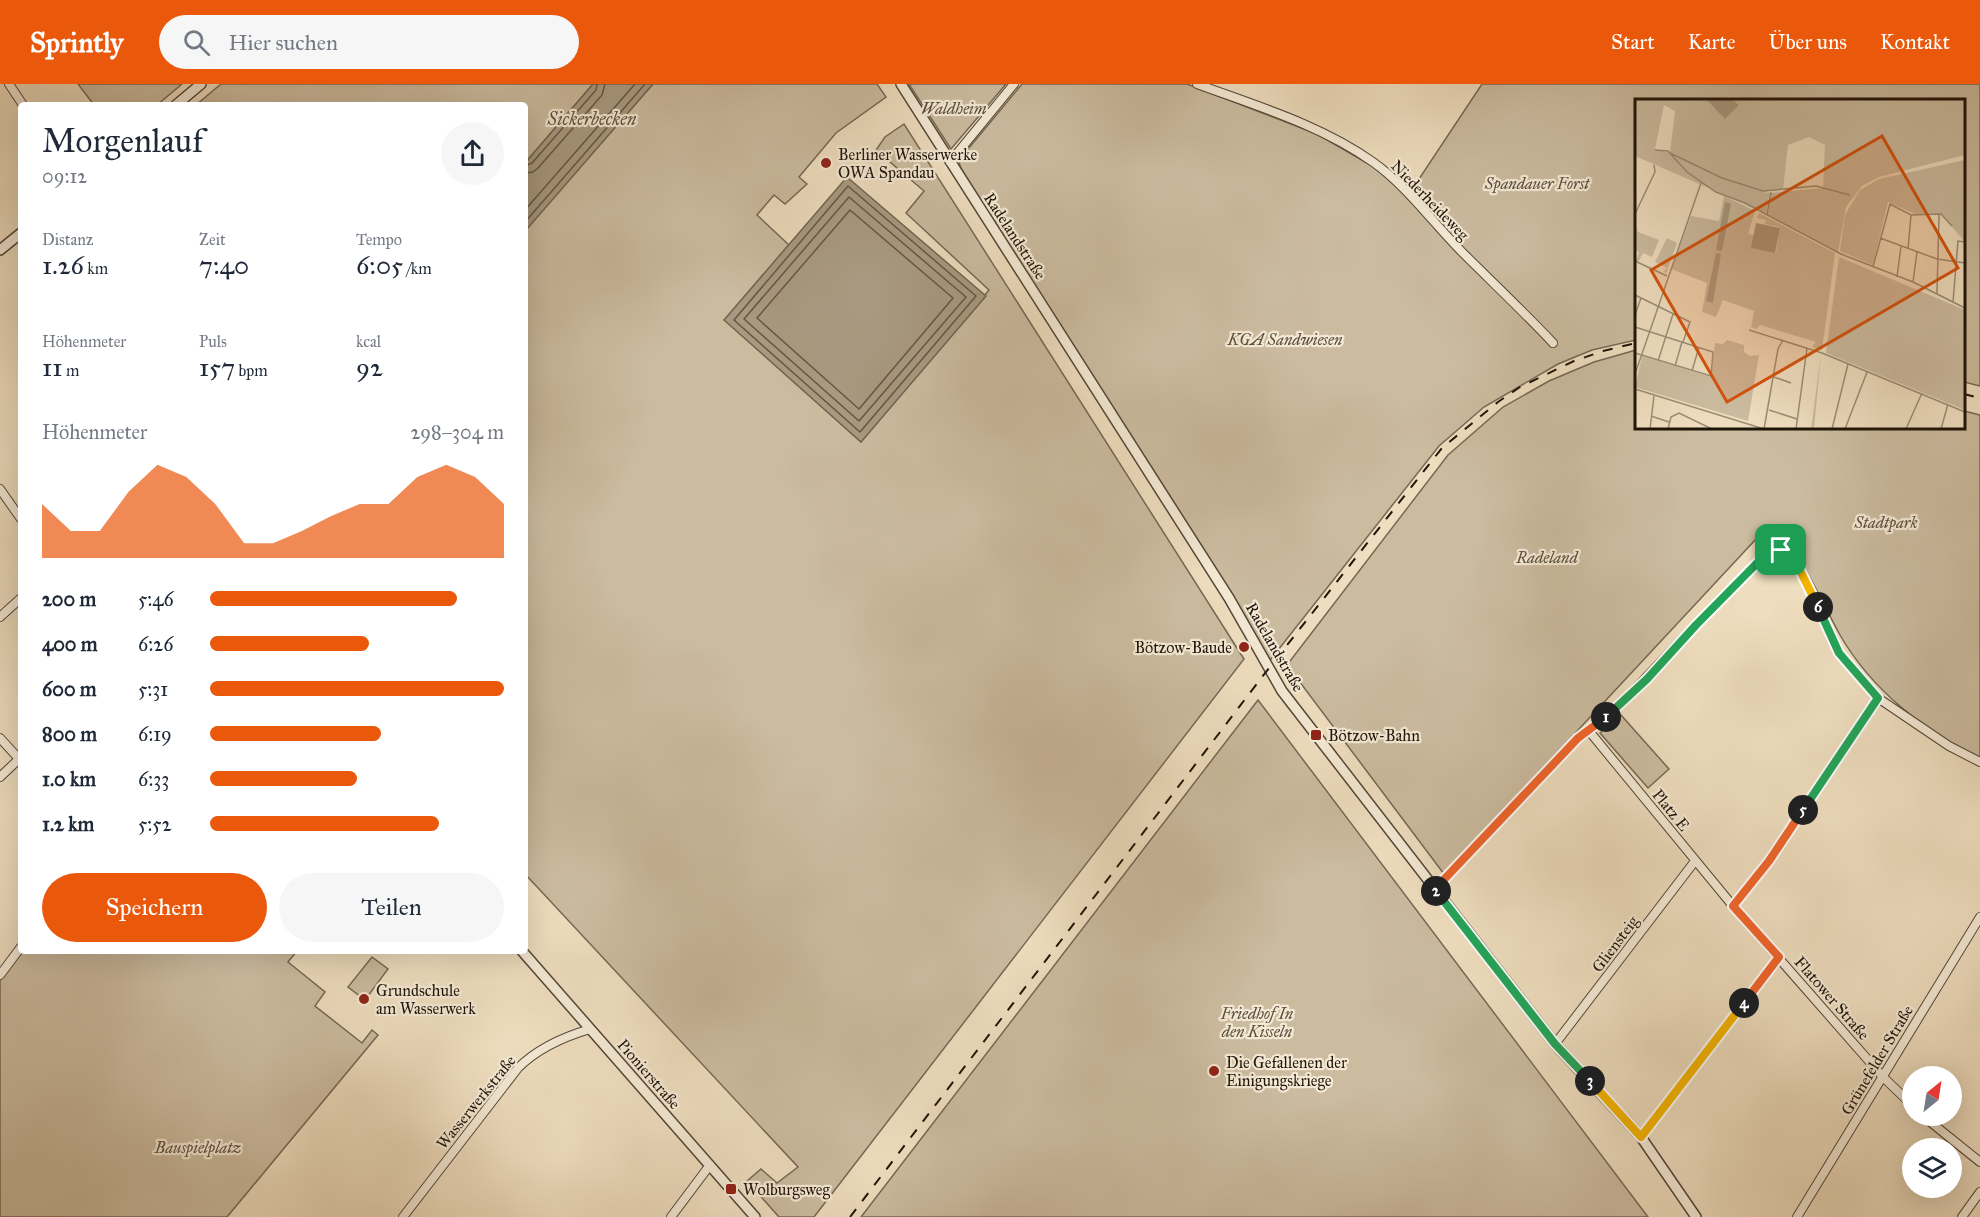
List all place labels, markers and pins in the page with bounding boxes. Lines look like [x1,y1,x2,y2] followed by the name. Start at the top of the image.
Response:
[838,145,977,182] place label: Berliner Wasserwerke OWA Spandau
[819,156,833,170] marker: Berliner Wasserwerke OWA Spandau
[1755,524,1806,575] pin
[1803,592,1833,622] pin: 6
[1134,638,1232,657] place label: Bötzow-Baude
[1237,640,1251,654] marker: Bötzow-Baude
[1591,702,1621,732] pin: 1
[1328,726,1420,745] place label: Bötzow-Bahn
[1309,728,1323,742] marker: Bötzow-Bahn
[1788,795,1818,825] pin: 5
[1421,876,1451,906] pin: 2
[376,981,476,1018] place label: Grundschule am Wasserwerk
[1729,988,1759,1018] pin: 4
[357,992,371,1006] marker: Grundschule am Wasserwerk
[1226,1053,1347,1091] place label: Die Gefallenen der Einigungskriege
[1207,1064,1221,1078] marker: Die Gefallenen der Einigungskriege
[1575,1066,1605,1096] pin: 3
[743,1180,831,1200] place label: Wolburgsweg
[724,1182,738,1196] marker: Wolburgsweg

